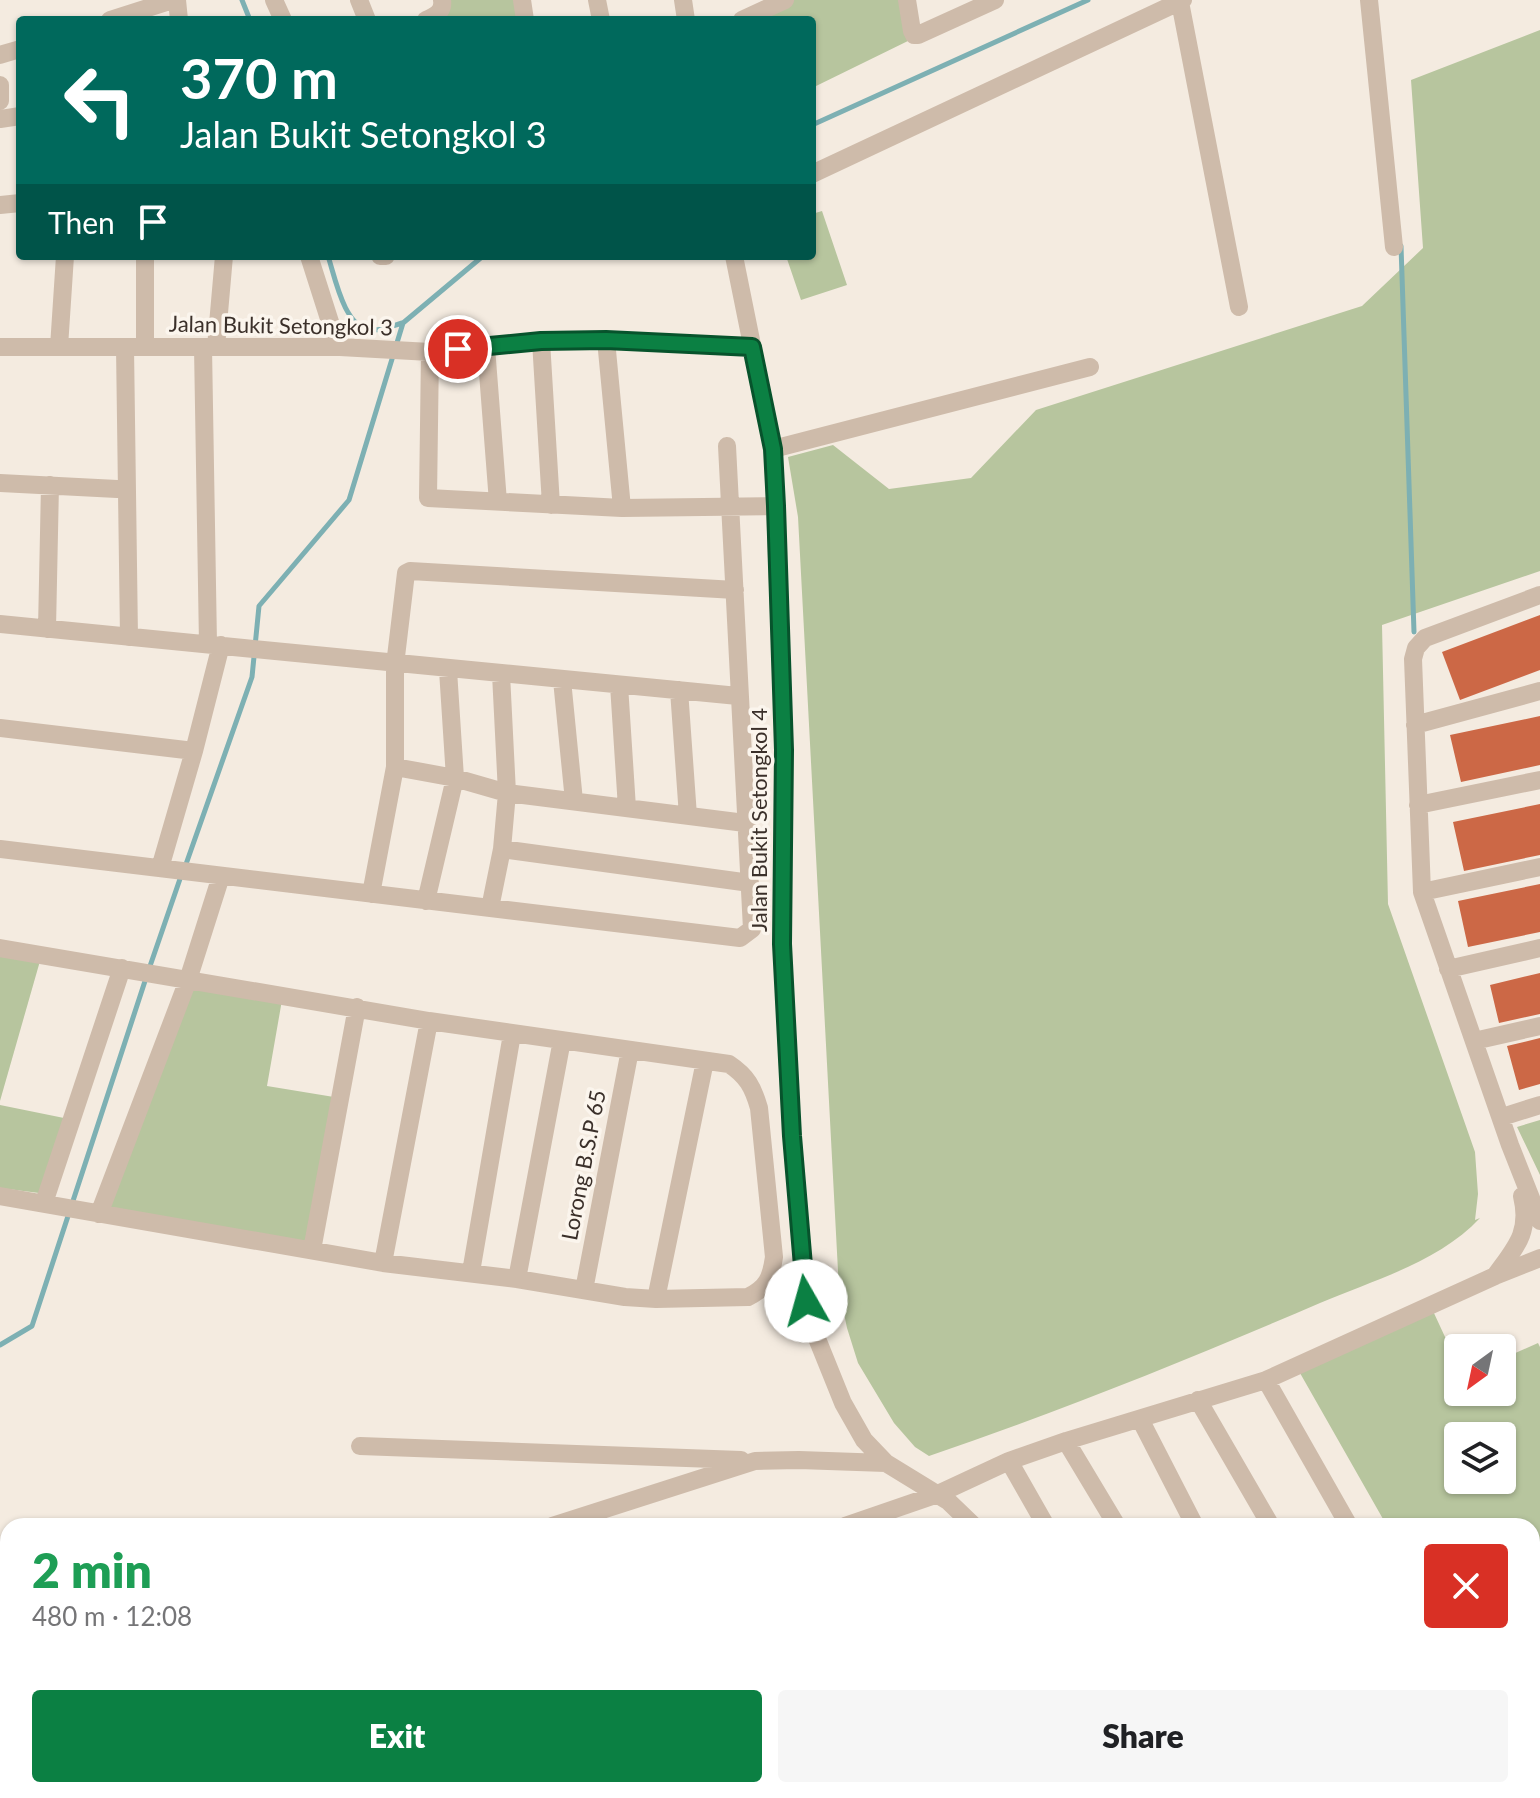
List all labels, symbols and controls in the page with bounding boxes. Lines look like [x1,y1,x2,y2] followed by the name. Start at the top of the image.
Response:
[180,44,338,111] text: 370 m
[48,48,152,152] icon: left
[180,112,547,156] text: Jalan Bukit Setongkol 3
[131,200,175,244] icon: arrive
[48,204,115,240] text: Then
[169,310,393,340] street label: Jalan Bukit Setongkol 3
[424,315,492,383] pin
[436,327,480,371] icon: arrive
[745,708,772,932] street label: Jalan Bukit Setongkol 4
[555,1087,611,1243] street label: Lorong B.S.P 65
[764,1259,848,1343] position arrow
[1444,1334,1516,1406] north arrow
[1444,1334,1516,1494] map controls
[1444,1422,1516,1494] button: layers
[32,1541,152,1598] text: 2 min
[1424,1544,1508,1628] button: close
[32,1600,192,1632] text: 480 m · 12:08
[32,1690,762,1782] button: Exit
[778,1690,1508,1782] button: Share

